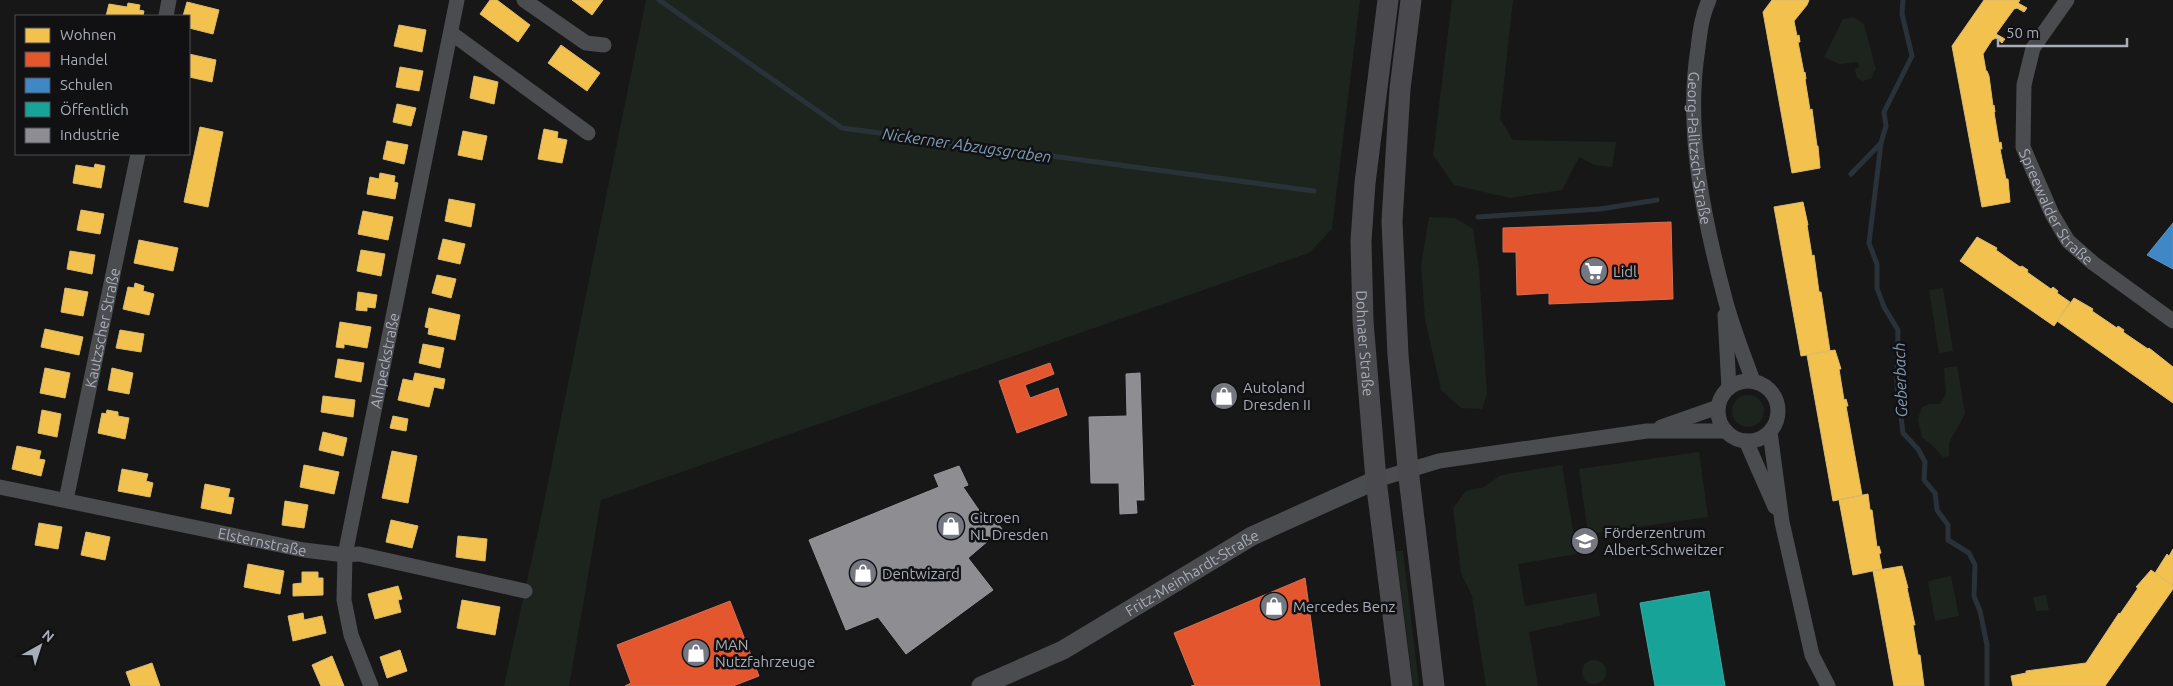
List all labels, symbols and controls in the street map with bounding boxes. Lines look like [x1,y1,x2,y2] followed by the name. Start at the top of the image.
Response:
[15,15,190,155] legend
[1998,15,2127,47] scale bar
[2006,24,2039,41] text: 50 m
[60,26,116,43] text: Wohnen
[60,51,108,68] text: Handel
[1685,71,1715,226] street label: Georg-Palitzsch-Straße
[60,76,113,93] text: Schulen
[60,101,129,118] text: Öffentlich
[881,124,1053,166] water label: Nickerner Abzugsgraben
[60,126,120,143] text: Industrie
[2016,146,2097,268] street label: Spreewalder Straße
[1579,256,1609,286] supermarket icon: Lidl
[1613,263,1637,280] place label: Lidl
[81,266,123,389] street label: Kautzscher Straße
[1354,290,1378,397] street label: Dohnaer Straße
[366,311,402,410] street label: Alnpeckstraße
[1890,342,1910,418] water label: Geberbach
[1243,379,1311,413] place label: Autoland Dresden II
[1209,381,1239,411] shop icon: Autoland Dresden II
[970,509,1048,543] place label: Citroen NL Dresden
[936,511,966,541] shop icon: Citroen NL Dresden
[216,524,308,559] street label: Elsternstraße
[1604,524,1724,558] place label: Förderzentrum Albert-Schweitzer
[1122,526,1261,619] street label: Fritz-Meinhardt-Straße
[1570,526,1600,556] school or university icon: Förderzentrum Albert-Schweitzer
[848,558,878,588] shop icon: Dentwizard
[882,565,960,582] place label: Dentwizard
[1259,591,1289,621] shop icon: Mercedes Benz
[1293,598,1396,615] place label: Mercedes Benz
[15,621,65,671] north arrow
[39,626,57,645] text: N
[715,636,815,670] place label: MAN Nutzfahrzeuge
[681,638,711,668] shop icon: MAN Nutzfahrzeuge

